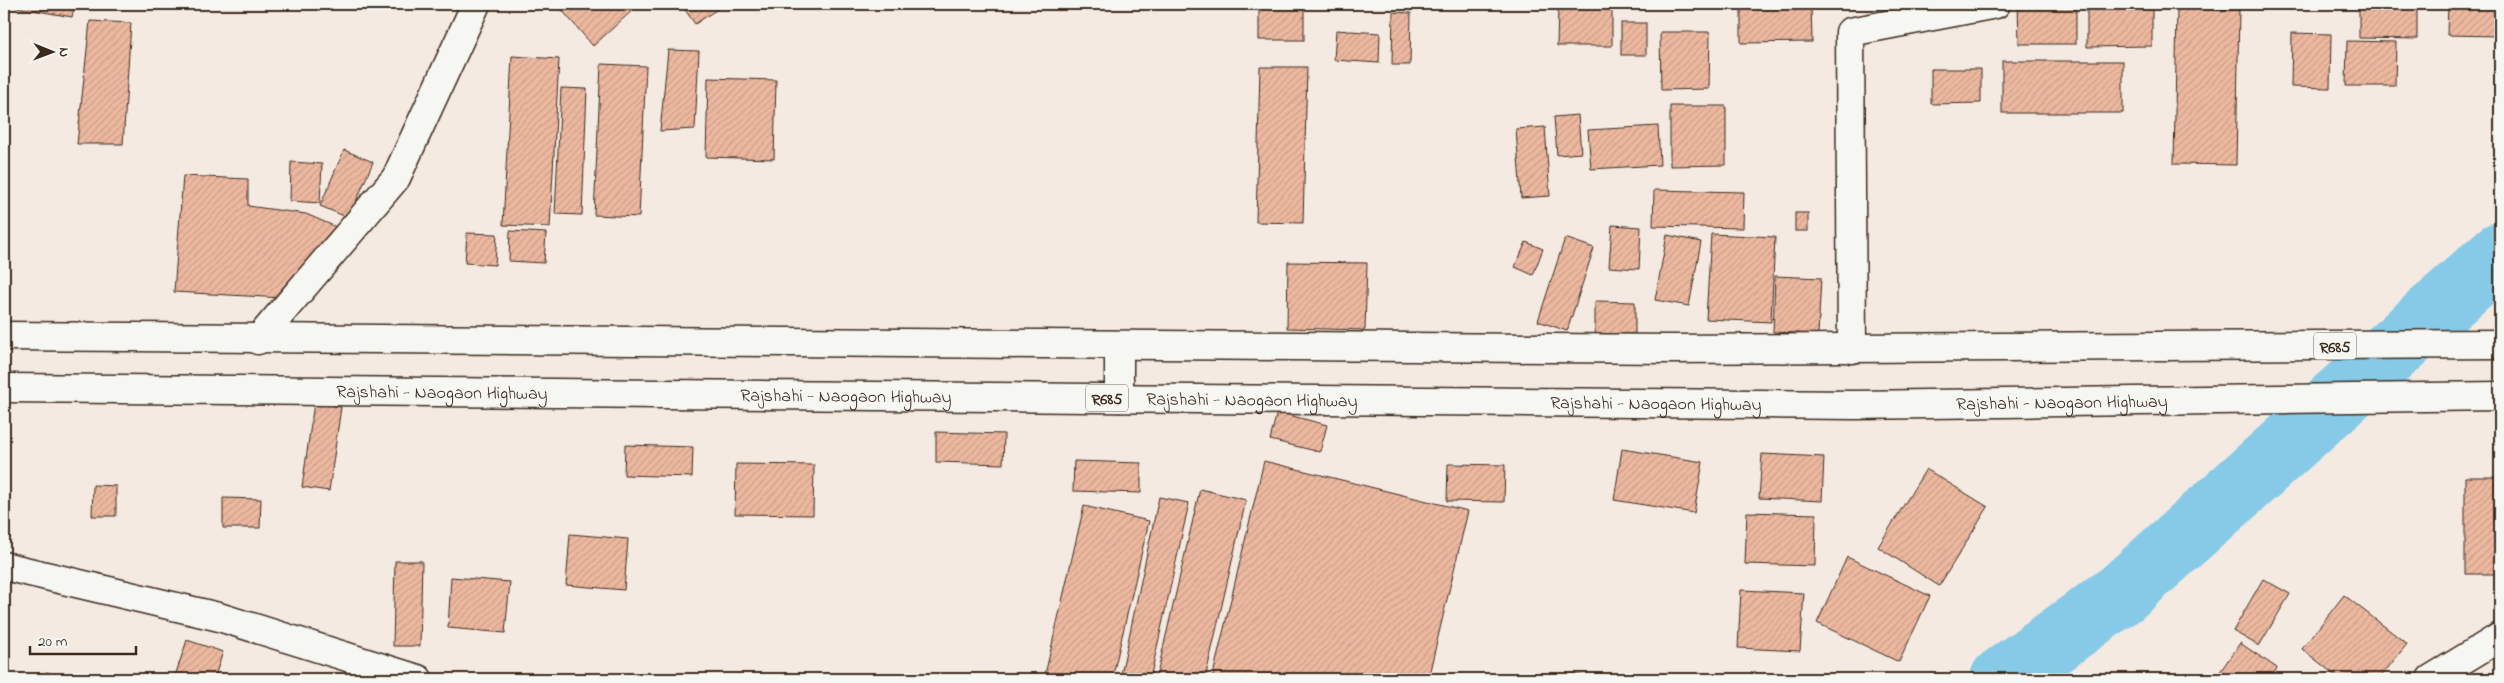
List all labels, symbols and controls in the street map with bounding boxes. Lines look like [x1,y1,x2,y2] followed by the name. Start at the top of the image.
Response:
[28,28,78,78] north arrow
[53,47,74,57] text: N
[2314,332,2356,360] road number: R685
[336,380,548,409] street label: Rajshahi - Naogaon Highway
[740,384,952,412] street label: Rajshahi - Naogaon Highway
[1086,384,1128,412] road number: R685
[1146,387,1358,416] street label: Rajshahi - Naogaon Highway
[1956,390,2168,419] street label: Rajshahi - Naogaon Highway
[1550,391,1762,420] street label: Rajshahi - Naogaon Highway
[30,623,136,655] scale bar
[38,631,68,653] text: 20 m

